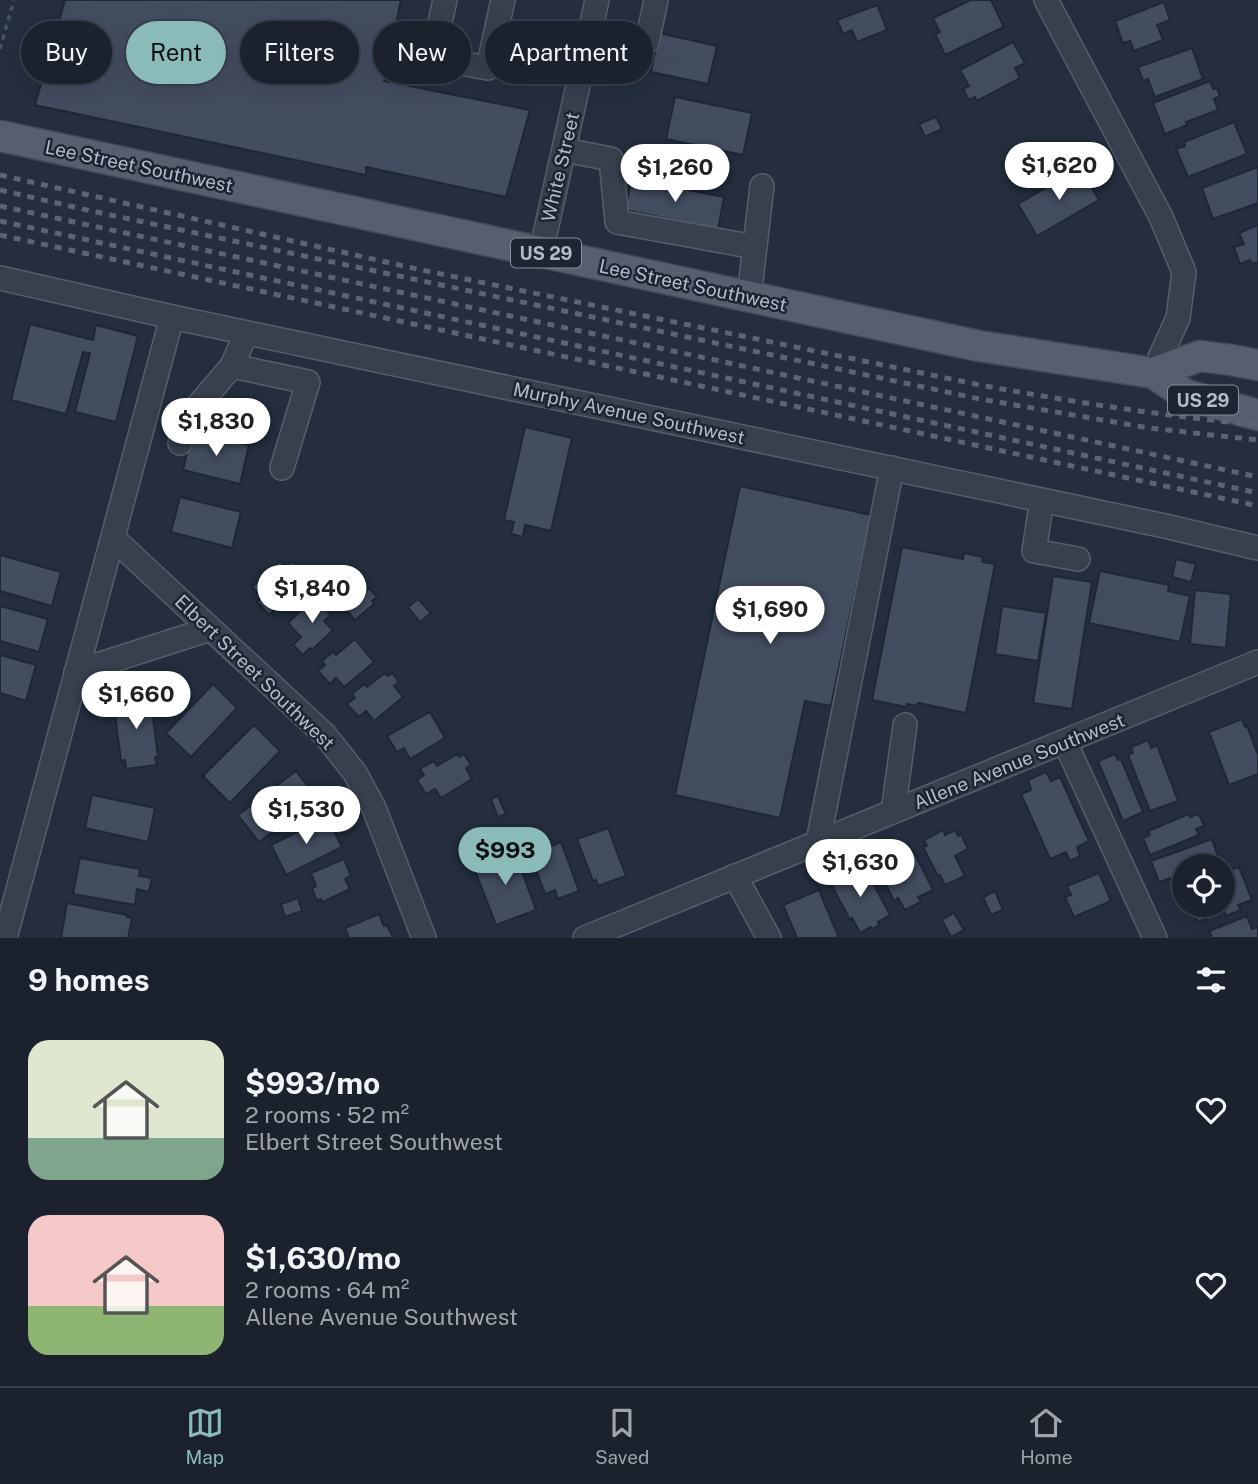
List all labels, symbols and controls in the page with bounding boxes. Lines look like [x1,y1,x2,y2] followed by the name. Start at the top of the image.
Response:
[21,21,112,84] chip: Buy
[126,21,226,84] chip: Rent
[240,21,359,84] chip: Filters
[373,21,471,84] chip: New
[485,21,653,84] chip: Apartment
[537,110,583,224] street label: White Street
[43,135,235,197] street label: Lee Street Southwest
[1002,142,1116,202] pin: $1,620
[618,144,732,204] pin: $1,260
[1021,151,1097,178] text: $1,620
[637,153,713,180] text: $1,260
[511,239,581,268] road number: US 29
[597,254,789,316] street label: Lee Street Southwest
[511,378,747,448] street label: Murphy Avenue Southwest
[1168,386,1238,414] road number: US 29
[159,398,273,458] pin: $1,830
[177,407,255,434] text: $1,830
[255,566,369,625] pin: $1,840
[273,574,351,601] text: $1,840
[713,586,827,646] pin: $1,690
[171,590,339,754] street label: Elbert Street Southwest
[732,595,808,622] text: $1,690
[79,672,193,731] pin: $1,660
[98,680,174,707] text: $1,660
[910,709,1128,813] street label: Allene Avenue Southwest
[249,786,363,846] pin: $1,530
[267,795,345,822] text: $1,530
[464,828,546,887] pin: $993
[474,836,536,863] text: $993
[803,839,917,899] pin: $1,630
[821,848,899,875] text: $1,630
[1172,854,1235,917] map controls
[1172,854,1235,917] button: locate
[1192,961,1230,999] icon: filters
[28,962,150,998] text: 9 homes
[245,1065,380,1101] text: $993/mo
[84,1068,168,1152] icon: home
[1192,1091,1230,1129] icon: heart
[245,1101,409,1128] text: 2 rooms · 52 m²
[245,1128,503,1155] text: Elbert Street Southwest
[245,1240,401,1276] text: $1,630/mo
[84,1243,168,1327] icon: home
[1192,1266,1230,1304] icon: heart
[245,1276,409,1303] text: 2 rooms · 64 m²
[245,1303,518,1330] text: Allene Avenue Southwest
[185,1404,224,1468] tab: Map
[595,1404,649,1468] tab: Saved
[1020,1404,1073,1468] tab: Home

